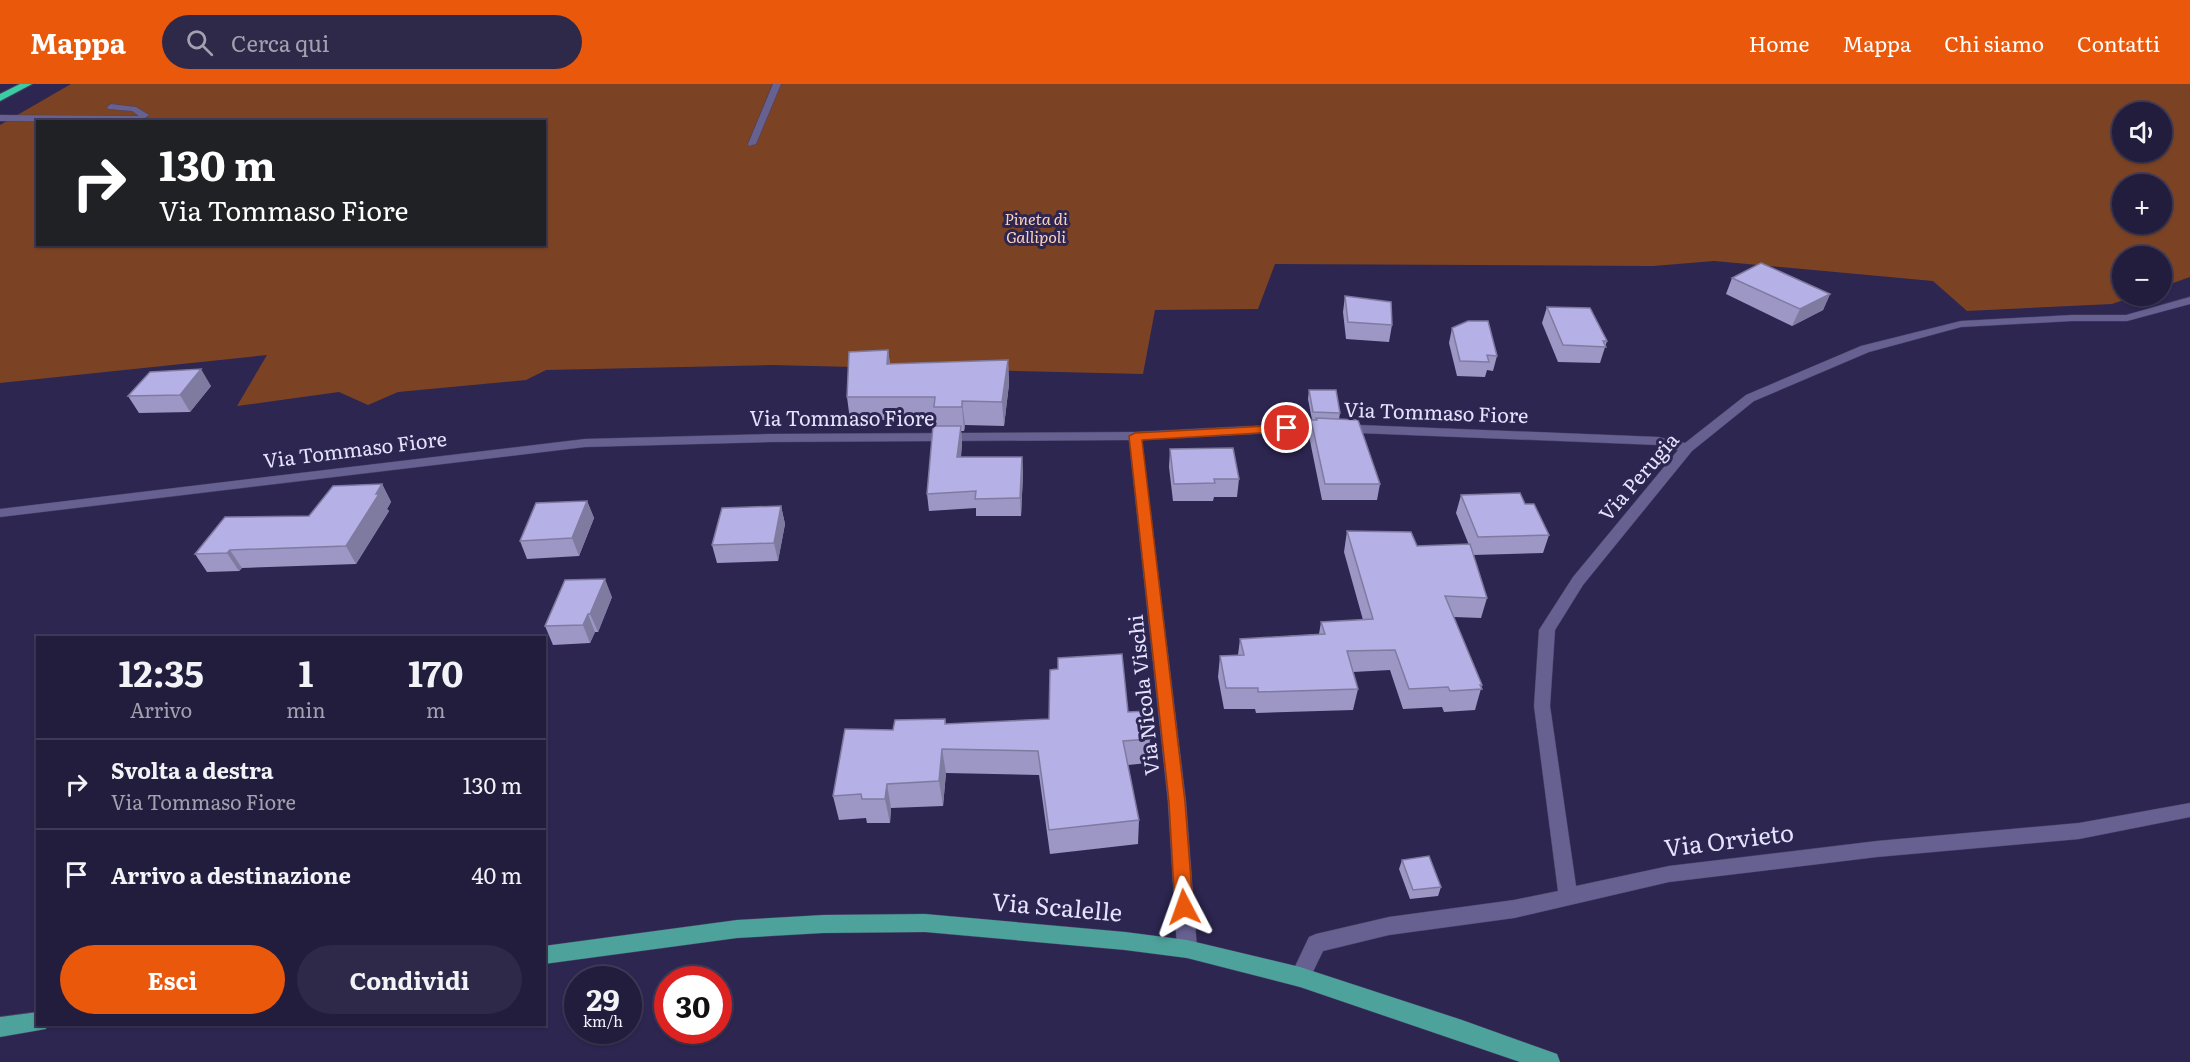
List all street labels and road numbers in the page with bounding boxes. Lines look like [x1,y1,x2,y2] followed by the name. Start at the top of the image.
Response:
[1343,393,1529,429] street label: Via Tommaso Fiore
[750,402,934,432] street label: Via Tommaso Fiore
[261,422,448,474] street label: Via Tommaso Fiore
[1590,425,1685,527] street label: Via Perugia
[1119,613,1165,777] street label: Via Nicola Vischi
[1662,813,1796,864] street label: Via Orvieto
[991,882,1124,929] street label: Via Scalelle

